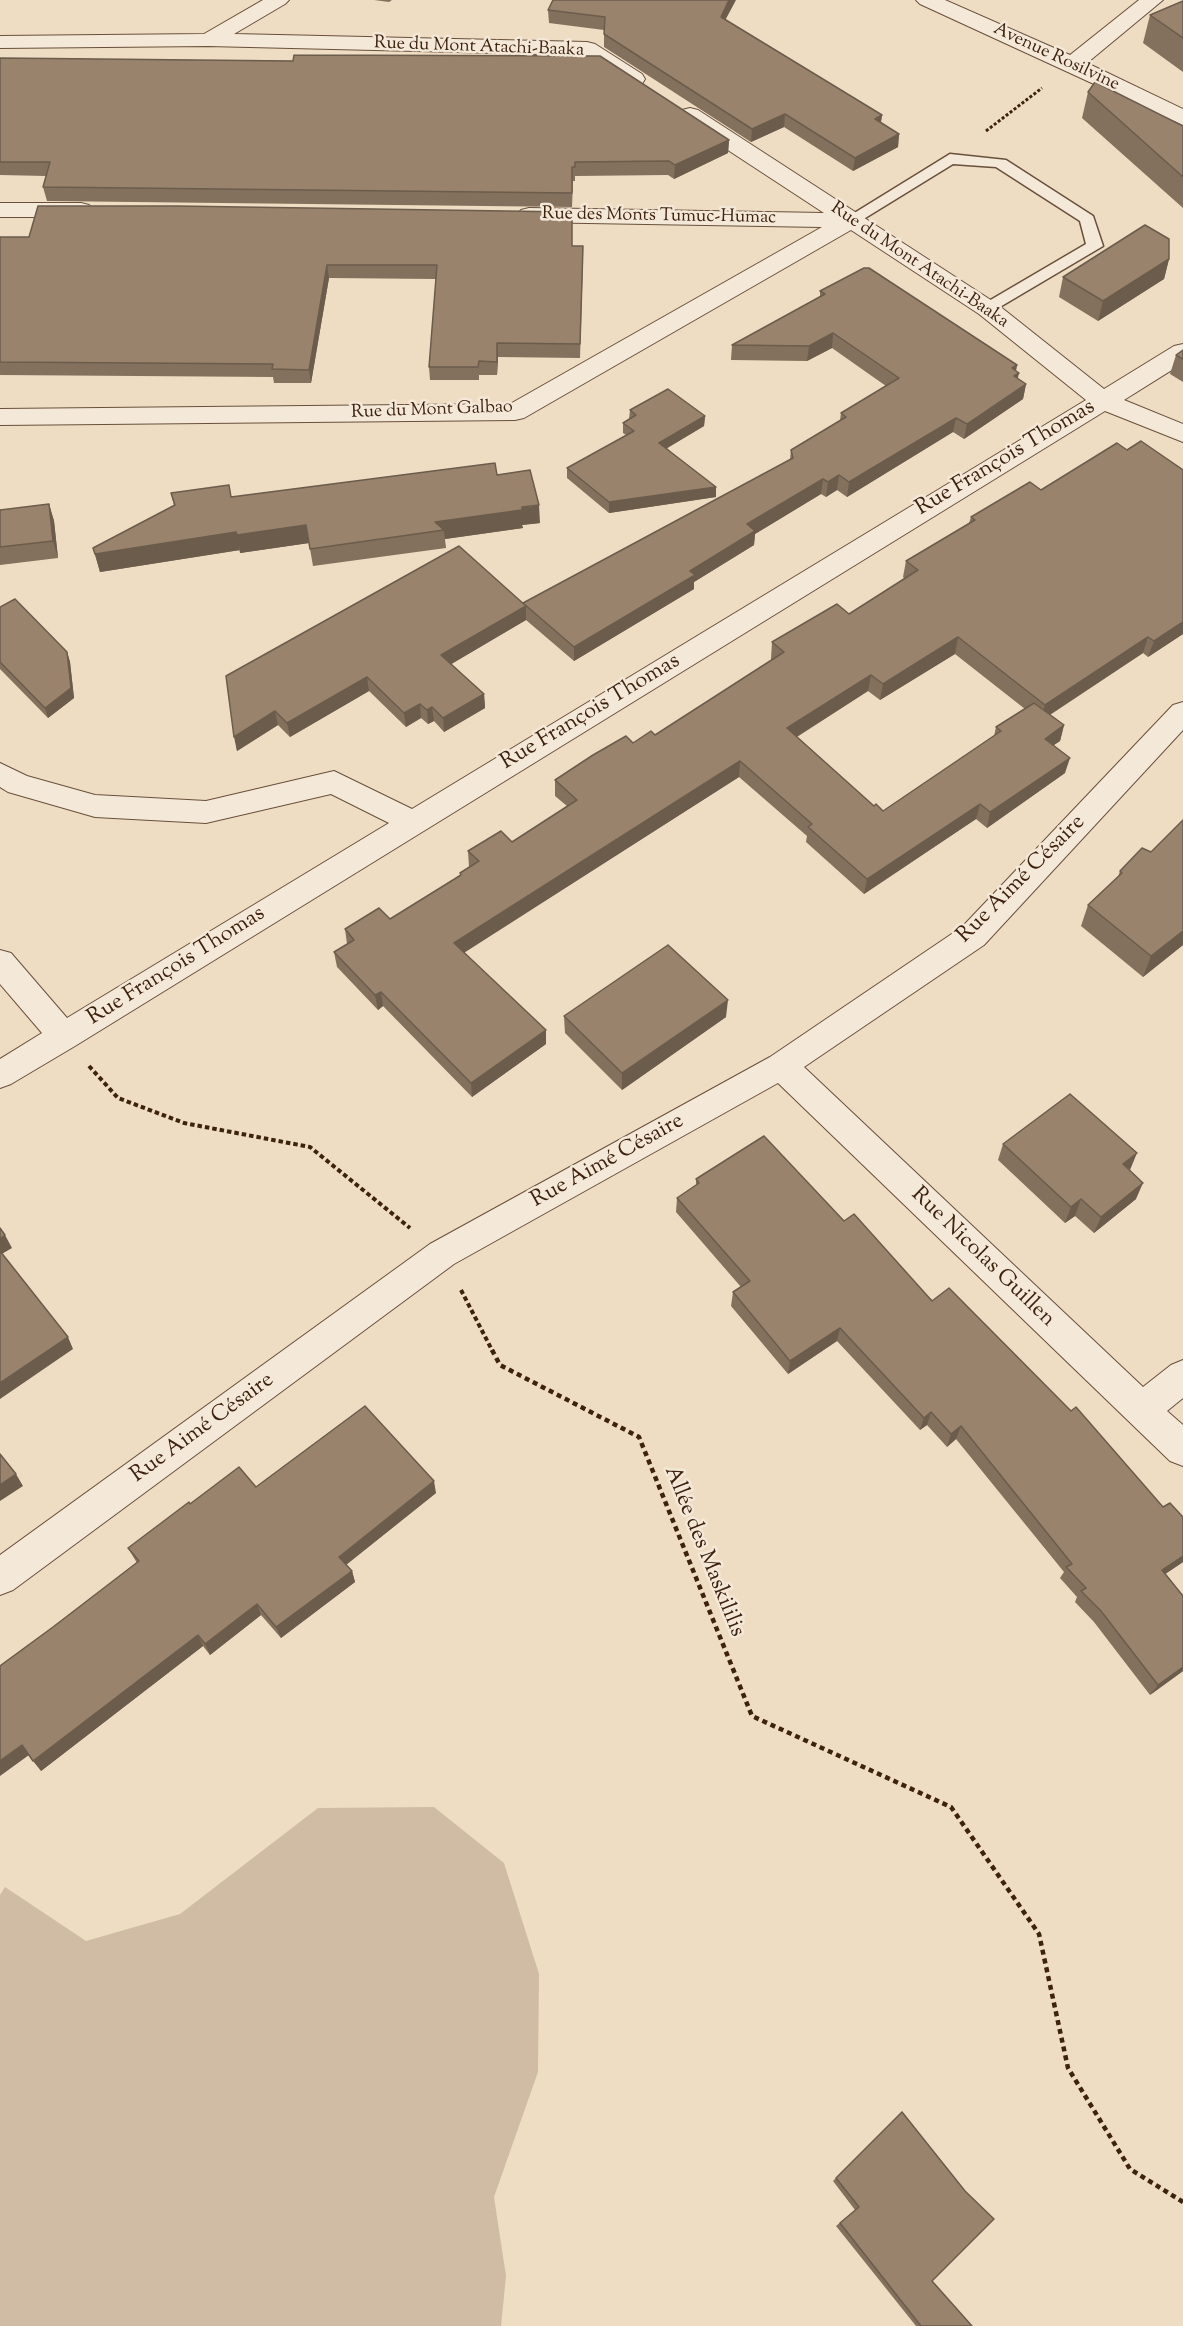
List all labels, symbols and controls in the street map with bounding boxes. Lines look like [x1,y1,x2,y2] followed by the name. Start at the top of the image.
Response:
[990,19,1122,97] street label: Avenue Rosilvine
[374,34,584,62] street label: Rue du Mont Atachi-Baaka
[826,198,1012,334] street label: Rue du Mont Atachi-Baaka
[542,204,776,230] street label: Rue des Monts Tumuc-Humac
[912,395,1100,523] street label: Rue François Thomas
[351,397,513,425] street label: Rue du Mont Galbao
[497,649,685,777] street label: Rue François Thomas
[952,810,1092,950] street label: Rue Aimé Césaire
[83,902,271,1032] street label: Rue François Thomas
[527,1109,689,1215] street label: Rue Aimé Césaire
[904,1182,1060,1334] street label: Rue Nicolas Guillen
[126,1368,280,1490] street label: Rue Aimé Césaire
[657,1463,749,1641] street label: Allée des Maskililis

